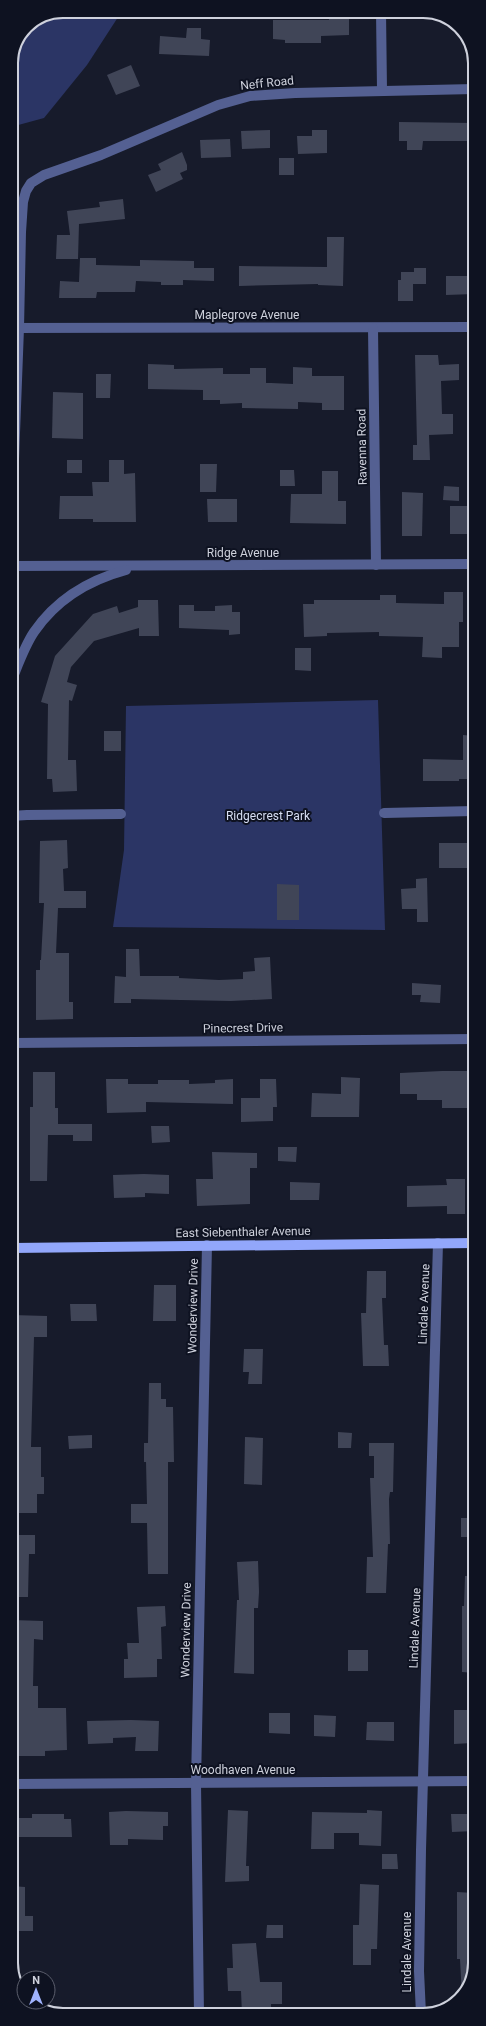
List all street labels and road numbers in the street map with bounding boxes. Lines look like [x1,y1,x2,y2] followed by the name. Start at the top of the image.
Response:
[240,73,294,93] street label: Neff Road
[195,308,299,322] street label: Maplegrove Avenue
[354,409,370,485] street label: Ravenna Road
[207,546,279,560] street label: Ridge Avenue
[203,1020,283,1036] street label: Pinecrest Drive
[175,1224,311,1240] street label: East Siebenthaler Avenue
[185,1258,201,1354] street label: Wonderview Drive
[416,1263,432,1345] street label: Lindale Avenue
[178,1582,194,1678] street label: Wonderview Drive
[407,1587,423,1669] street label: Lindale Avenue
[191,1763,295,1777] street label: Woodhaven Avenue
[400,1912,414,1992] street label: Lindale Avenue

